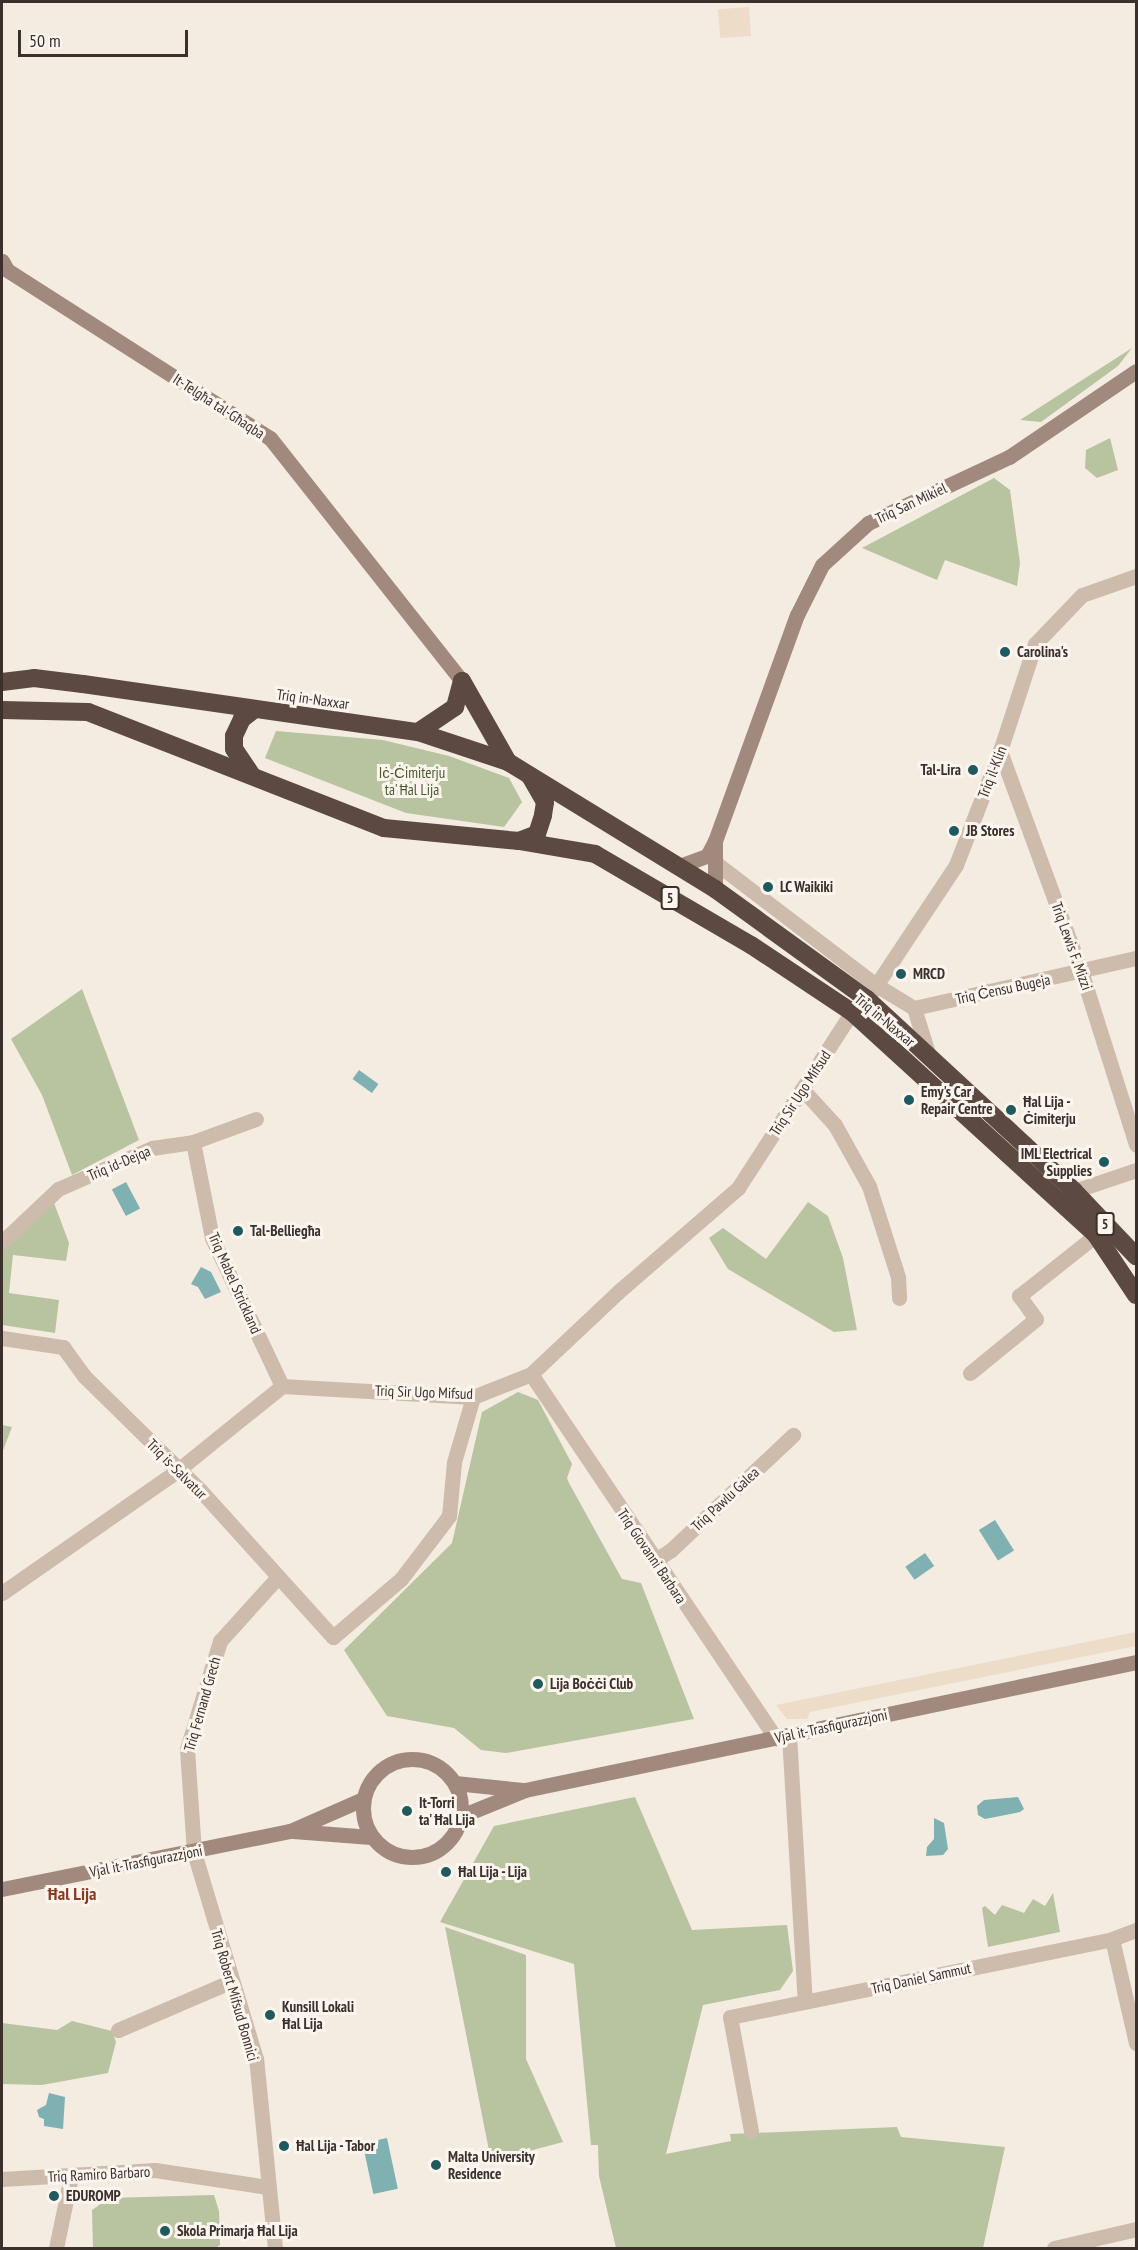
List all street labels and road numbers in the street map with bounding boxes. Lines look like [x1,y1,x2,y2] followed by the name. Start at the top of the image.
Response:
[170,370,268,442] street label: It-Telgħa tal-Għaqba
[873,479,949,527] street label: Triq San Mikiel
[276,685,350,713] street label: Triq in-Naxxar
[974,743,1010,801] street label: Triq il-Klin
[660,887,680,909] road number: 5
[1048,899,1096,993] street label: Triq Lewis F. Mizzi
[954,970,1052,1008] street label: Triq Ċensu Bugeja
[851,990,919,1050] street label: Triq in-Naxxar
[766,1047,834,1139] street label: Triq Sir Ugo Mifsud
[85,1142,153,1184] street label: Triq id-Dejqa
[1094,1213,1116,1235] road number: 5
[205,1230,265,1336] street label: Triq Mabel Strickland
[375,1381,473,1403] street label: Triq Sir Ugo Mifsud
[143,1435,211,1503] street label: Triq is-Salvatur
[687,1463,763,1535] street label: Triq Pawlu Galea
[614,1505,690,1607] street label: Triq Giovanni Barbara
[180,1655,224,1753] street label: Triq Fernand Grech
[773,1705,889,1747] street label: Vjal it-Trasfigurazzjoni
[88,1841,204,1881] street label: Vjal it-Trasfigurazzjoni
[208,1927,262,2063] street label: Triq Robert Mifsud Bonnici
[869,1959,973,1997] street label: Triq Daniel Sammut
[47,2162,151,2186] street label: Triq Ramiro Barbaro

